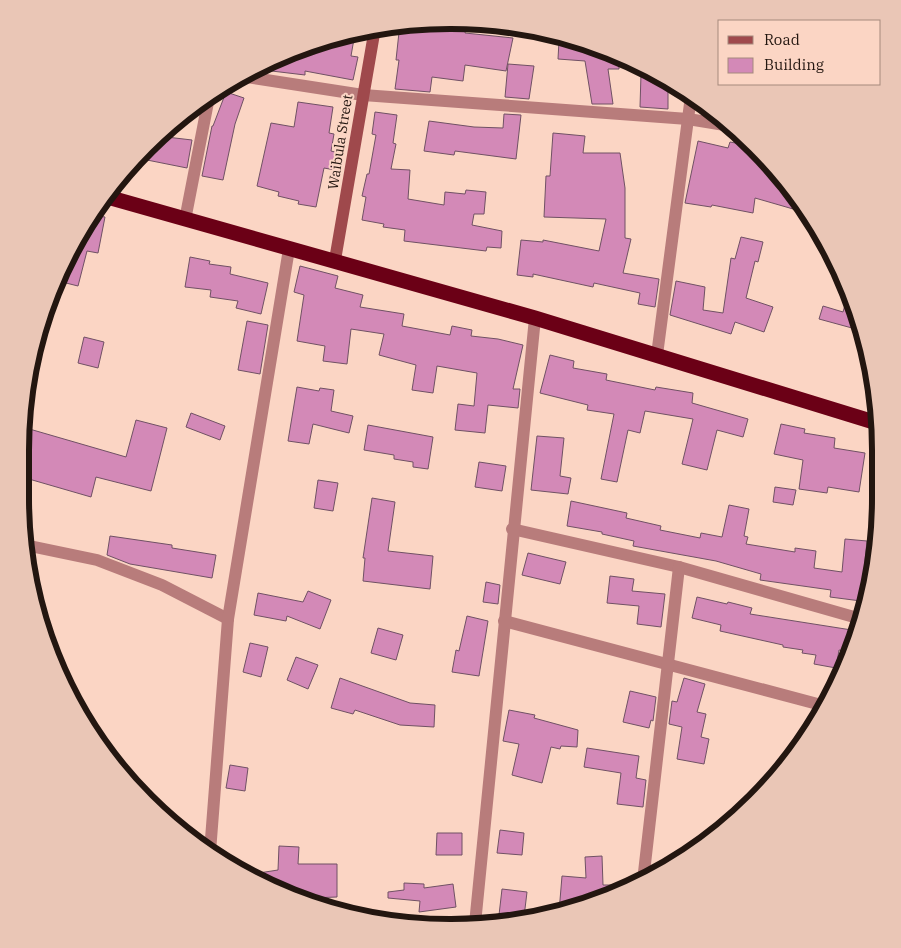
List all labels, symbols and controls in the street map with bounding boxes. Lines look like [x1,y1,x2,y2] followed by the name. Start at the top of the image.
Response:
[718,20,881,85] legend
[764,30,800,49] text: Road
[764,55,824,74] text: Building
[324,93,356,191] street label: Waibula Street

